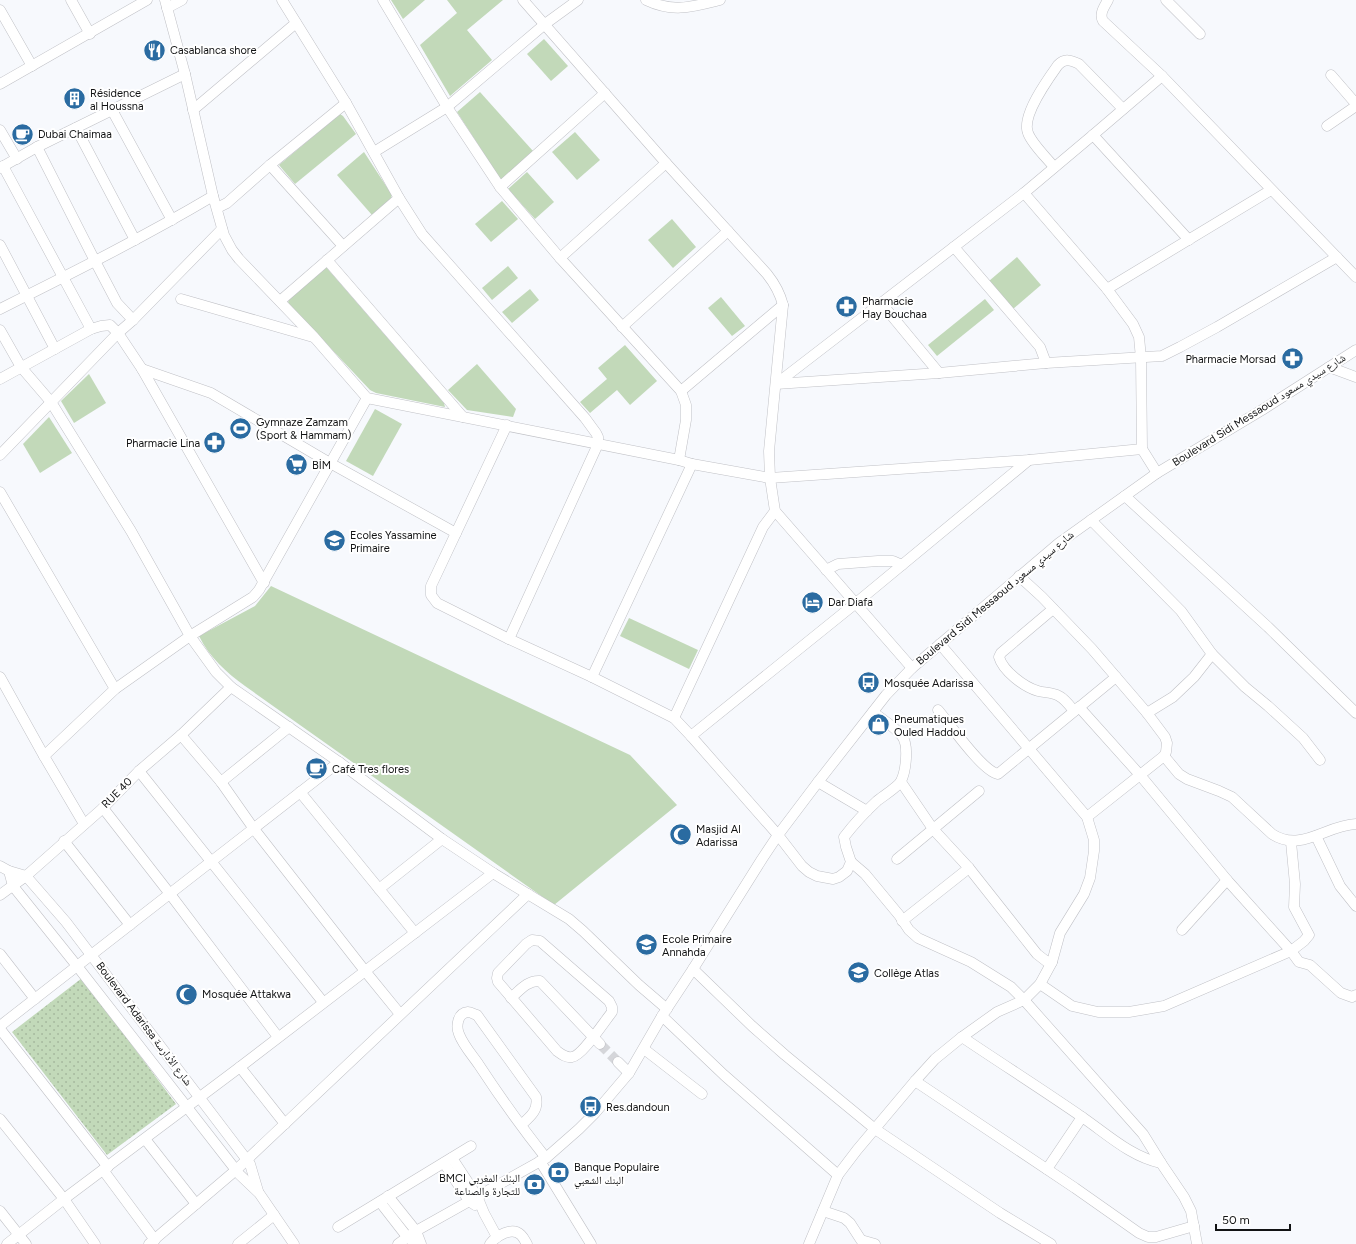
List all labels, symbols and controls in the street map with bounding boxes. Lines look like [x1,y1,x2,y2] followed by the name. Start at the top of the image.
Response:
[141,37,167,63] restaurant icon: Casablanca shore
[170,44,257,57] place label: Casablanca shore
[62,86,88,112] building icon: Résidence al Houssna
[90,87,144,113] place label: Résidence al Houssna
[10,121,36,147] cafe icon: Dubai Chaimaa
[38,128,112,141] place label: Dubai Chaimaa
[833,294,859,320] pharmacy icon: Pharmacie Hay Bouchaa
[862,295,927,321] place label: Pharmacie Hay Bouchaa
[1279,346,1305,372] pharmacy icon: Pharmacie Morsad
[1170,351,1349,470] street label: Boulevard Sidi Messaoud شارع سيدي مسعود
[1185,353,1276,366] place label: Pharmacie Morsad
[227,415,253,441] sports icon: Gymnaze Zamzam (Sport & Hammam)
[256,416,351,442] place label: Gymnaze Zamzam (Sport & Hammam)
[202,430,228,456] pharmacy icon: Pharmacie Lina
[126,437,200,450] place label: Pharmacie Lina
[284,452,310,478] supermarket icon: BİM
[312,459,331,472] place label: BİM
[321,528,347,554] school or university icon: Ecoles Yassamine Primaire
[914,528,1078,669] street label: Boulevard Sidi Messaoud شارع سيدي مسعود
[350,529,437,555] place label: Ecoles Yassamine Primaire
[800,589,826,615] hotel icon: Dar Diafa
[828,596,873,609] place label: Dar Diafa
[856,670,882,696] bus stop icon: Mosquée Adarissa
[884,677,974,690] place label: Mosquée Adarissa
[865,712,891,738] shop icon: Pneumatiques Ouled Haddou
[894,713,966,739] place label: Pneumatiques Ouled Haddou
[304,756,330,782] cafe icon: Café Tres flores
[332,763,409,776] place label: Café Tres flores
[99,775,135,811] street label: RUE 40
[667,822,693,848] mosque icon: Masjid Al Adarissa
[696,823,741,849] place label: Masjid Al Adarissa
[633,932,659,958] school or university icon: Ecole Primaire Annahda
[662,933,732,959] place label: Ecole Primaire Annahda
[93,960,195,1088] street label: Boulevard Adarissa شارع الأدارسة
[846,960,872,986] school or university icon: Collège Atlas
[874,967,939,980] place label: Collège Atlas
[174,981,200,1007] mosque icon: Mosquée Attakwa
[202,988,291,1001] place label: Mosquée Attakwa
[578,1094,604,1120] bus stop icon: Res.dandoun
[606,1101,670,1114] place label: Res.dandoun
[545,1160,571,1186] bank icon: Banque Populaire البنك الشعبي
[574,1161,659,1188] place label: Banque Populaire البنك الشعبي
[522,1171,548,1197] bank icon: BMCI البنك المغربي للتجارة والصناعة
[439,1172,520,1198] place label: BMCI البنك المغربي للتجارة والصناعة
[1216,1206,1290,1232] scale bar
[1222,1213,1250,1227] text: 50 m

